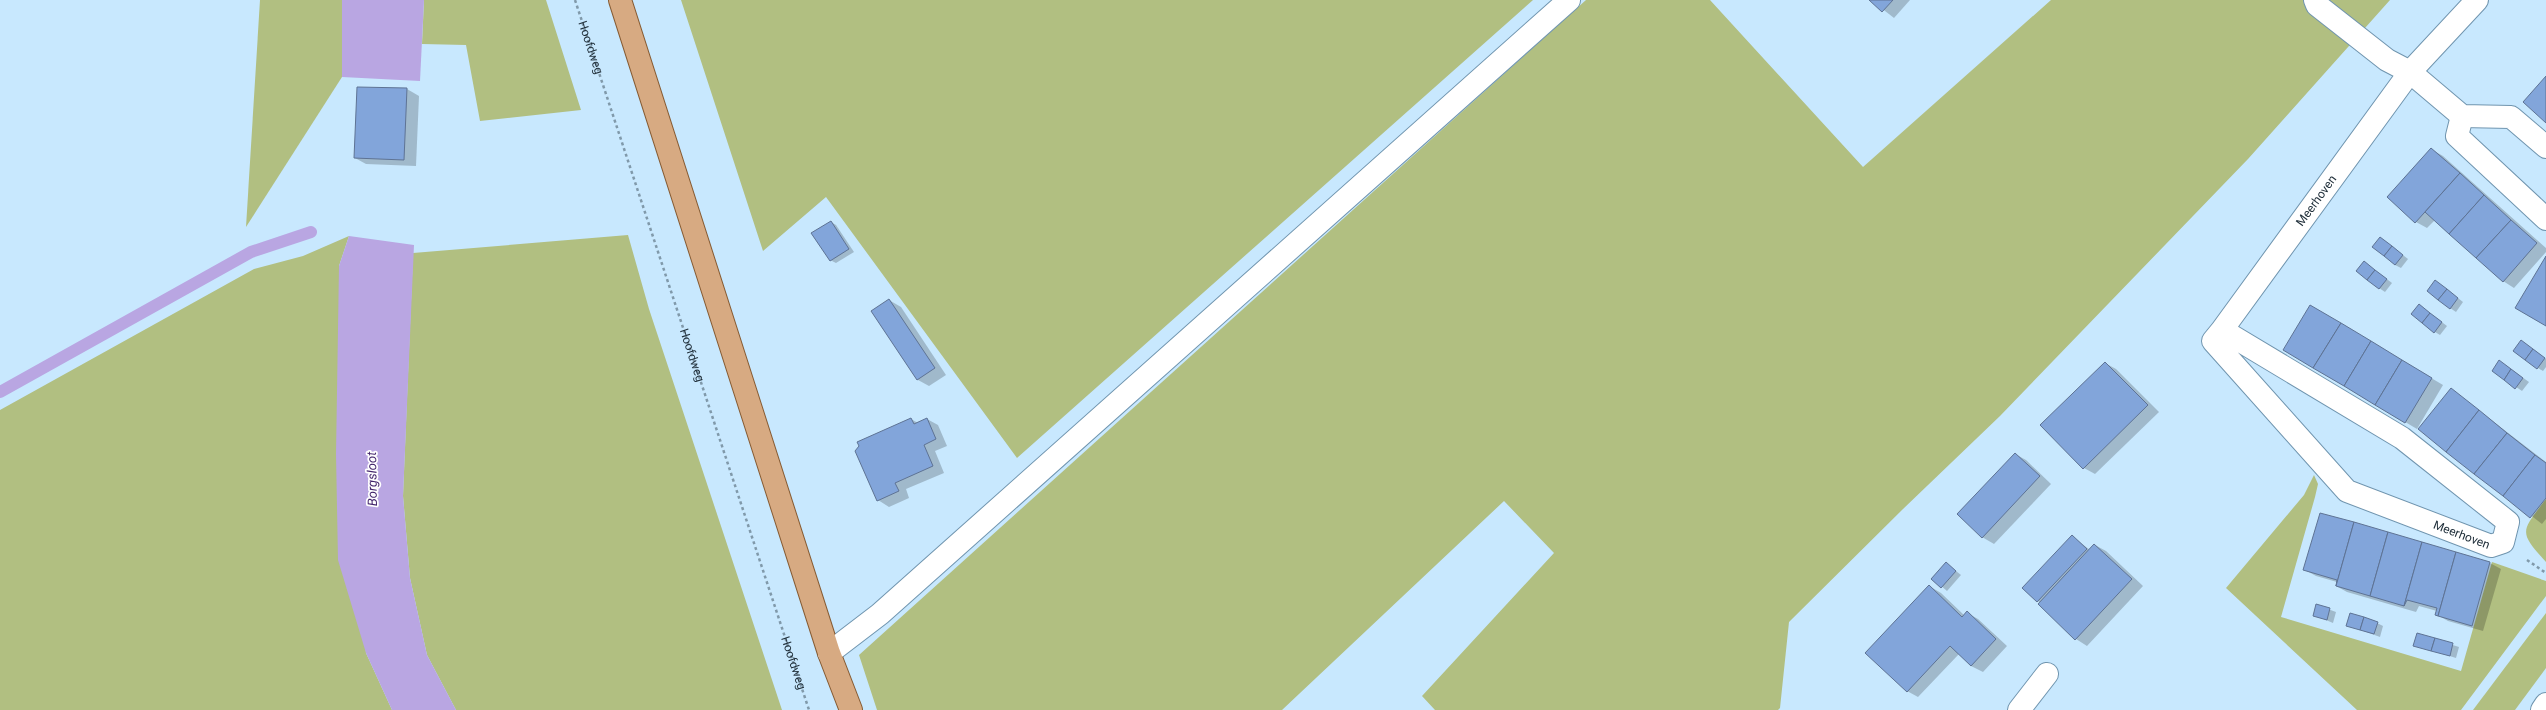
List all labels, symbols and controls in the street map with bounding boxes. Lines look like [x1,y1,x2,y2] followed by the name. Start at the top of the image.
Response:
[575,19,606,76] street label: Hoofdweg
[2293,172,2339,229] street label: Meerhoven
[677,327,707,384] street label: Hoofdweg
[364,451,380,506] water label: Borgsloot
[2431,518,2492,552] street label: Meerhoven
[778,635,809,691] street label: Hoofdweg

